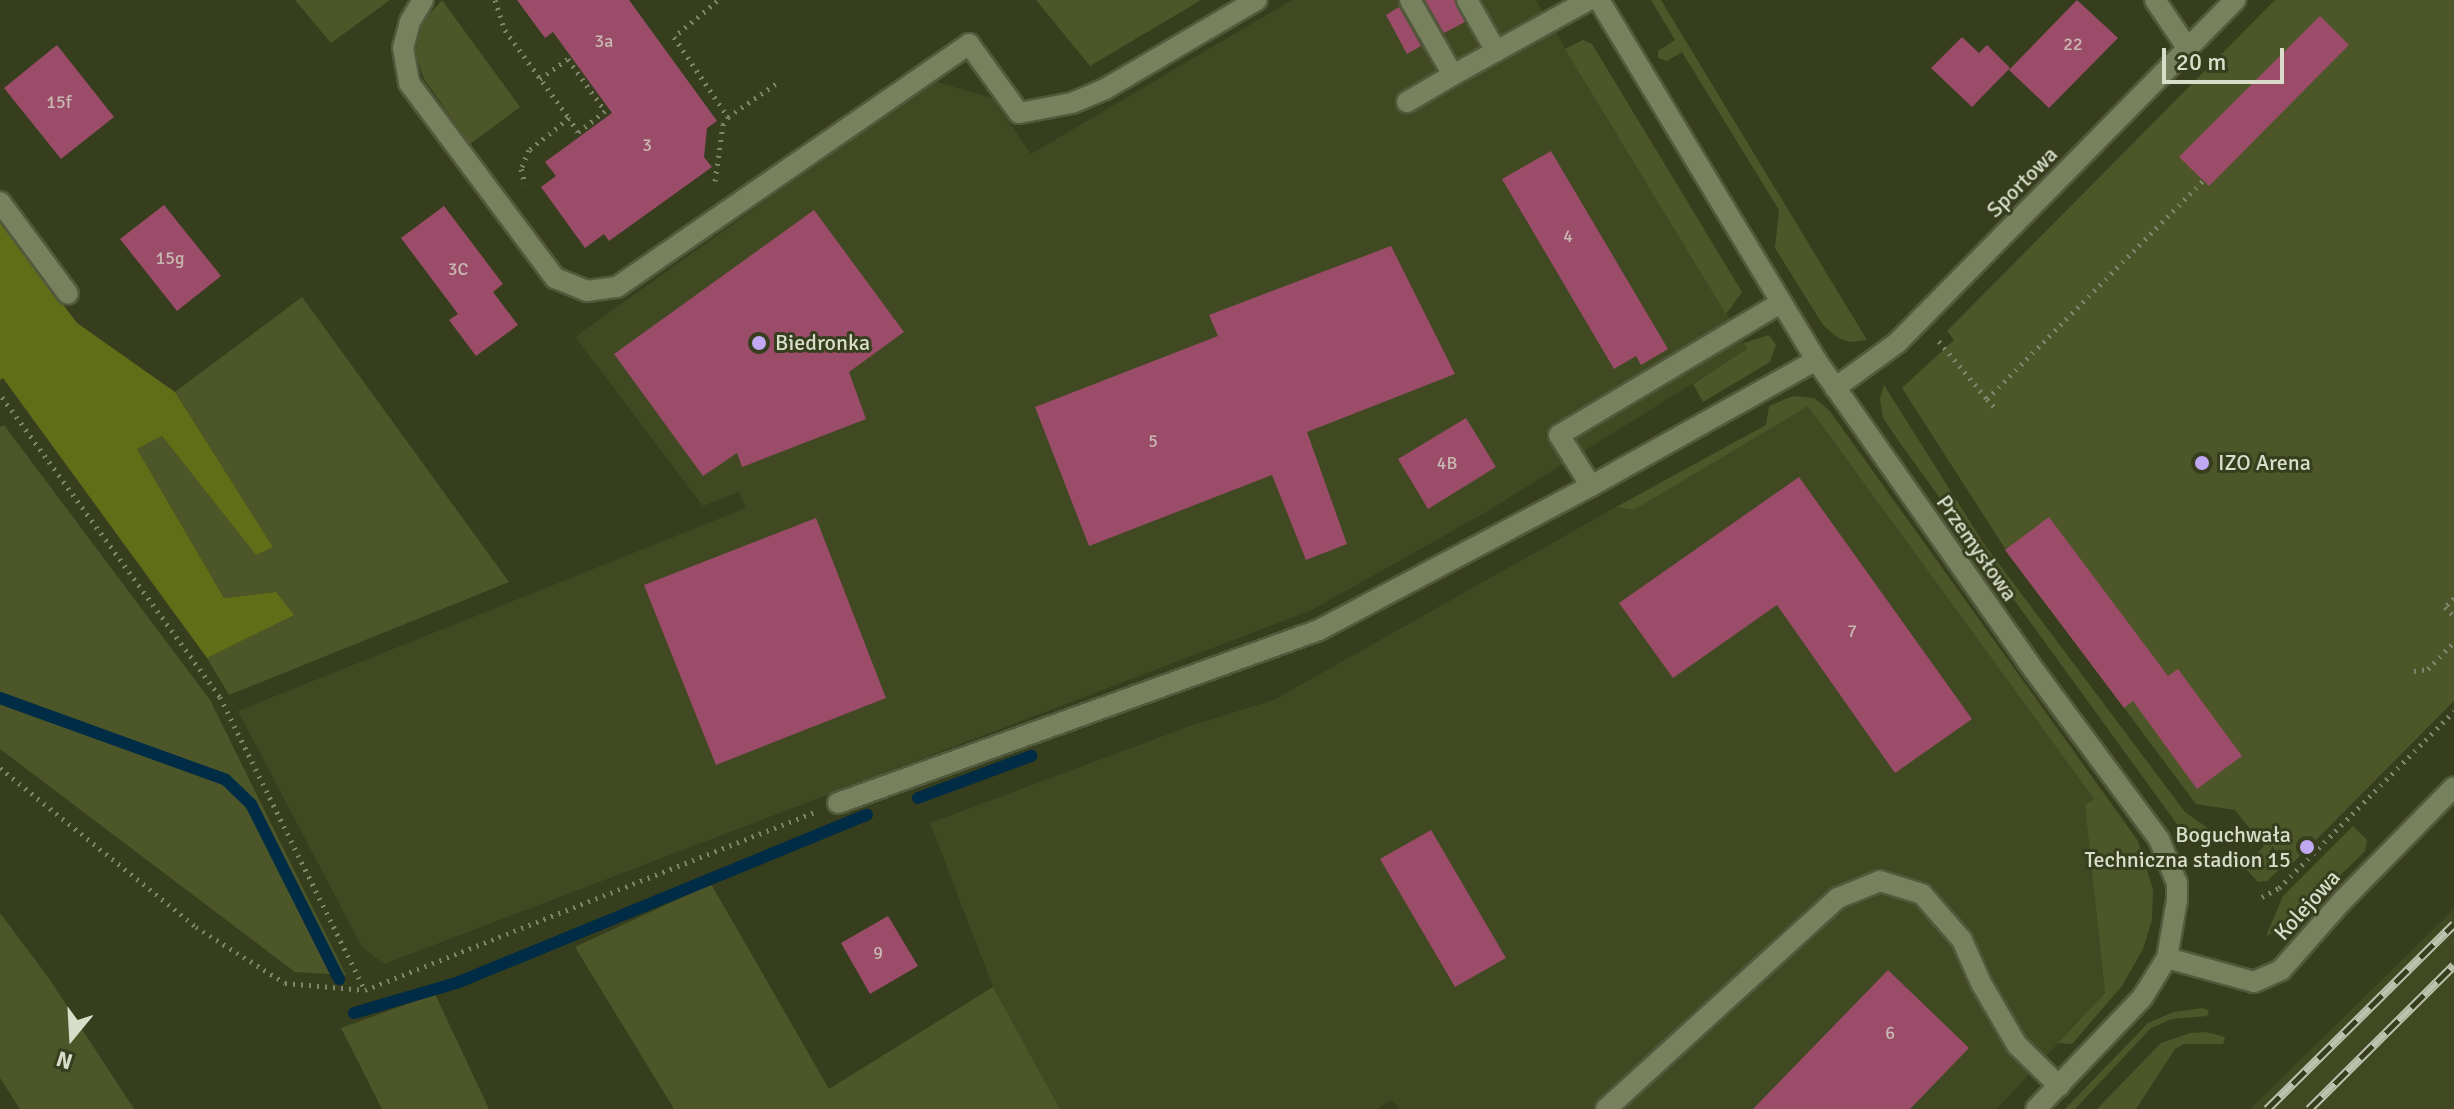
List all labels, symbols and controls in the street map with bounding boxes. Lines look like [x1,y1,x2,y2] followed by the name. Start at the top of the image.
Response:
[595,30,613,52] house number: 3a
[2166,32,2288,82] scale bar
[2063,33,2083,55] house number: 22
[2176,47,2226,77] text: 20 m
[46,91,72,113] house number: 15f
[642,134,652,156] house number: 3
[1981,141,2063,223] street label: Sportowa
[1563,225,1573,247] house number: 4
[156,247,184,269] house number: 15g
[448,258,468,280] house number: 3C
[775,330,870,356] place label: Biedronka
[750,334,768,352] marker: Biedronka
[1148,430,1158,452] house number: 5
[2218,450,2311,476] place label: IZO Arena
[1437,452,1457,474] house number: 4B
[2193,454,2211,472] marker: IZO Arena
[1931,490,2023,606] street label: Przemysłowa
[1847,620,1857,642] house number: 7
[2085,821,2291,872] place label: Boguchwała Techniczna stadion 15
[2298,838,2316,856] marker: Boguchwała Techniczna stadion 15
[2269,864,2345,946] street label: Kolejowa
[873,942,883,964] house number: 9
[32,997,112,1077] north arrow
[1885,1022,1895,1044] house number: 6
[53,1045,76,1076] text: N

